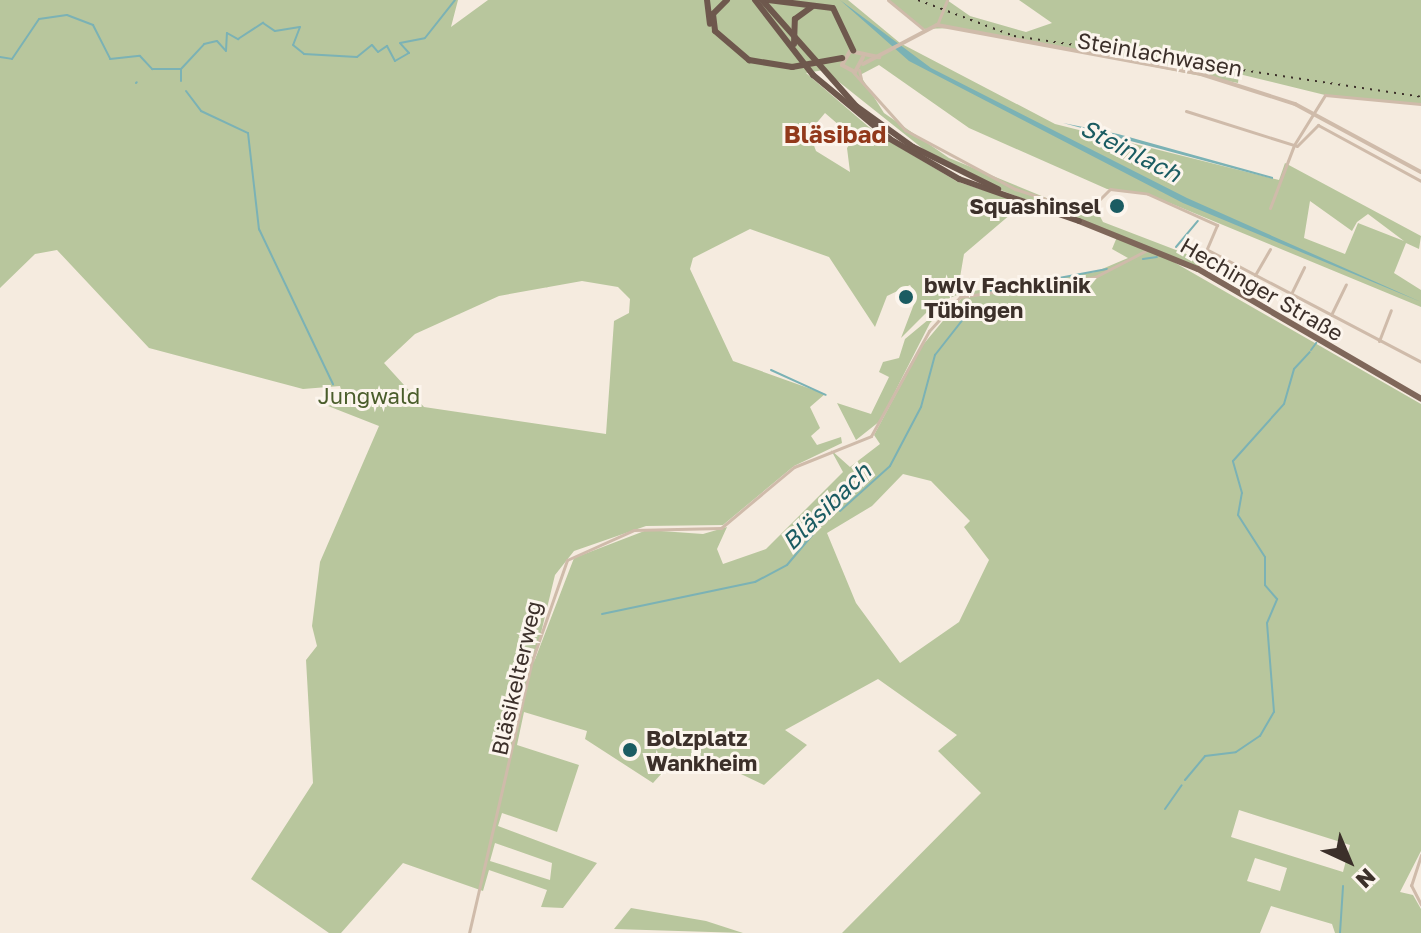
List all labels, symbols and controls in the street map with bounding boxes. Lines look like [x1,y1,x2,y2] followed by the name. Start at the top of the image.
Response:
[1075,26,1245,82] street label: Steinlachwasen
[1076,113,1186,187] water label: Steinlach
[784,120,886,148] district label: Bläsibad
[969,193,1101,219] place label: Squashinsel
[1108,197,1126,215] marker: Squashinsel
[1176,232,1348,346] street label: Hechinger Straße
[924,271,1091,322] place label: bwlv Fachklinik Tübingen
[895,286,917,308] marker: bwlv Fachklinik Tübingen
[318,383,420,409] park label: Jungwald
[775,457,877,555] water label: Bläsibach
[485,598,547,758] street label: Bläsikelterweg
[646,724,757,776] place label: Bolzplatz Wankheim
[621,741,639,759] marker: Bolzplatz Wankheim
[1309,821,1389,901] north arrow
[1351,863,1381,894] text: N

